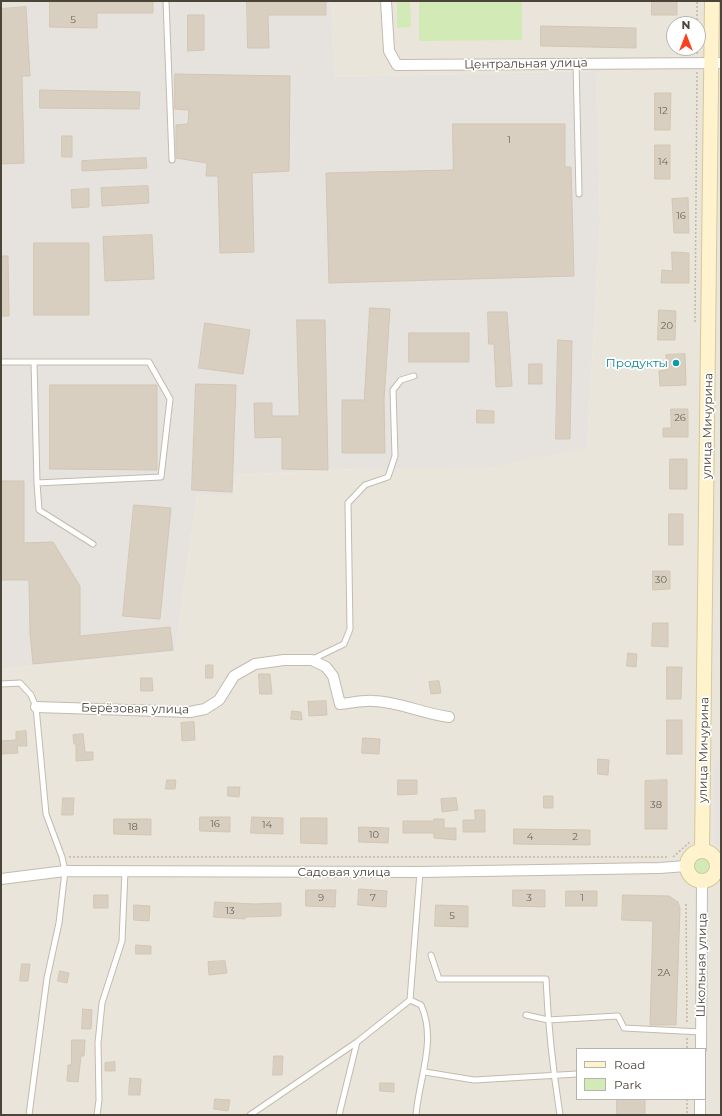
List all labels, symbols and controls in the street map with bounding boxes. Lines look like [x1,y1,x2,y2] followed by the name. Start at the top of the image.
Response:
[70,14,76,26] house number: 5
[666,16,706,56] north arrow
[682,18,690,32] text: N
[464,56,588,72] street label: Центральная улица
[658,105,668,117] house number: 12
[507,134,511,146] house number: 1
[658,156,668,168] house number: 14
[676,210,686,222] house number: 16
[661,320,673,332] house number: 20
[606,356,668,370] place label: Продукты
[671,358,681,368] marker: Продукты
[700,373,716,479] street label: улица Мичурина
[674,412,686,424] house number: 26
[655,574,667,586] house number: 30
[696,697,712,803] street label: улица Мичурина
[81,701,189,717] street label: Берёзовая улица
[650,799,662,811] house number: 38
[210,818,220,830] house number: 16
[262,819,272,831] house number: 14
[128,821,138,833] house number: 18
[369,829,379,841] house number: 10
[527,831,533,843] house number: 4
[572,831,578,843] house number: 2
[297,865,391,879] street label: Садовая улица
[318,892,324,904] house number: 9
[370,892,376,904] house number: 7
[526,892,532,904] house number: 3
[580,892,584,904] house number: 1
[225,905,235,917] house number: 13
[449,910,455,922] house number: 5
[694,912,710,1018] street label: Школьная улица
[657,967,671,979] house number: 2А
[576,1048,706,1100] legend
[614,1057,645,1072] text: Road
[614,1077,641,1092] text: Park

